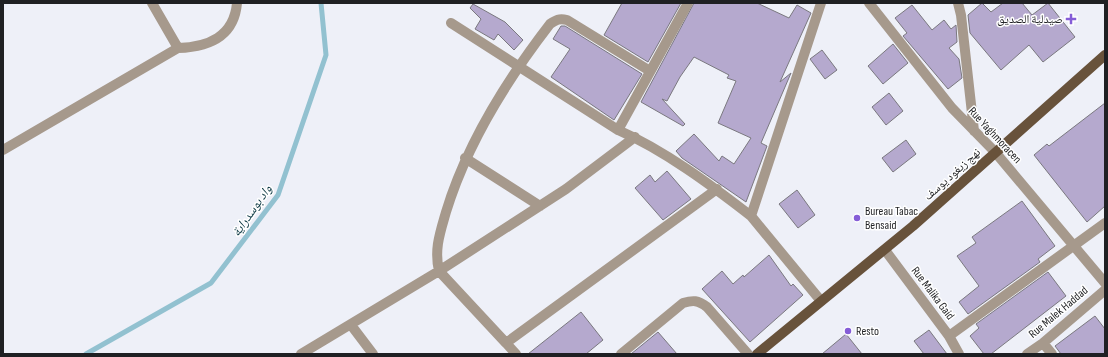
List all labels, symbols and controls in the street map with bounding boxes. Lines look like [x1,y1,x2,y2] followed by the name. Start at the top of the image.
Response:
[997,12,1063,27] place label: صيدلية الصديق
[1066,14,1076,24] marker: صيدلية الصديق
[965,104,1025,167] street label: Rue Yaghmoracen
[921,145,984,204] street label: نهج زيغود يوسف
[228,182,275,240] water label: واد بوسدراية
[865,204,918,233] place label: Bureau Tabac Bensaid
[852,213,862,223] marker: Bureau Tabac Bensaid
[908,264,957,323] street label: Rue Malika Gaid
[1026,283,1091,342] street label: Rue Malek Haddad
[856,324,879,339] place label: Resto
[843,326,853,336] marker: Resto

